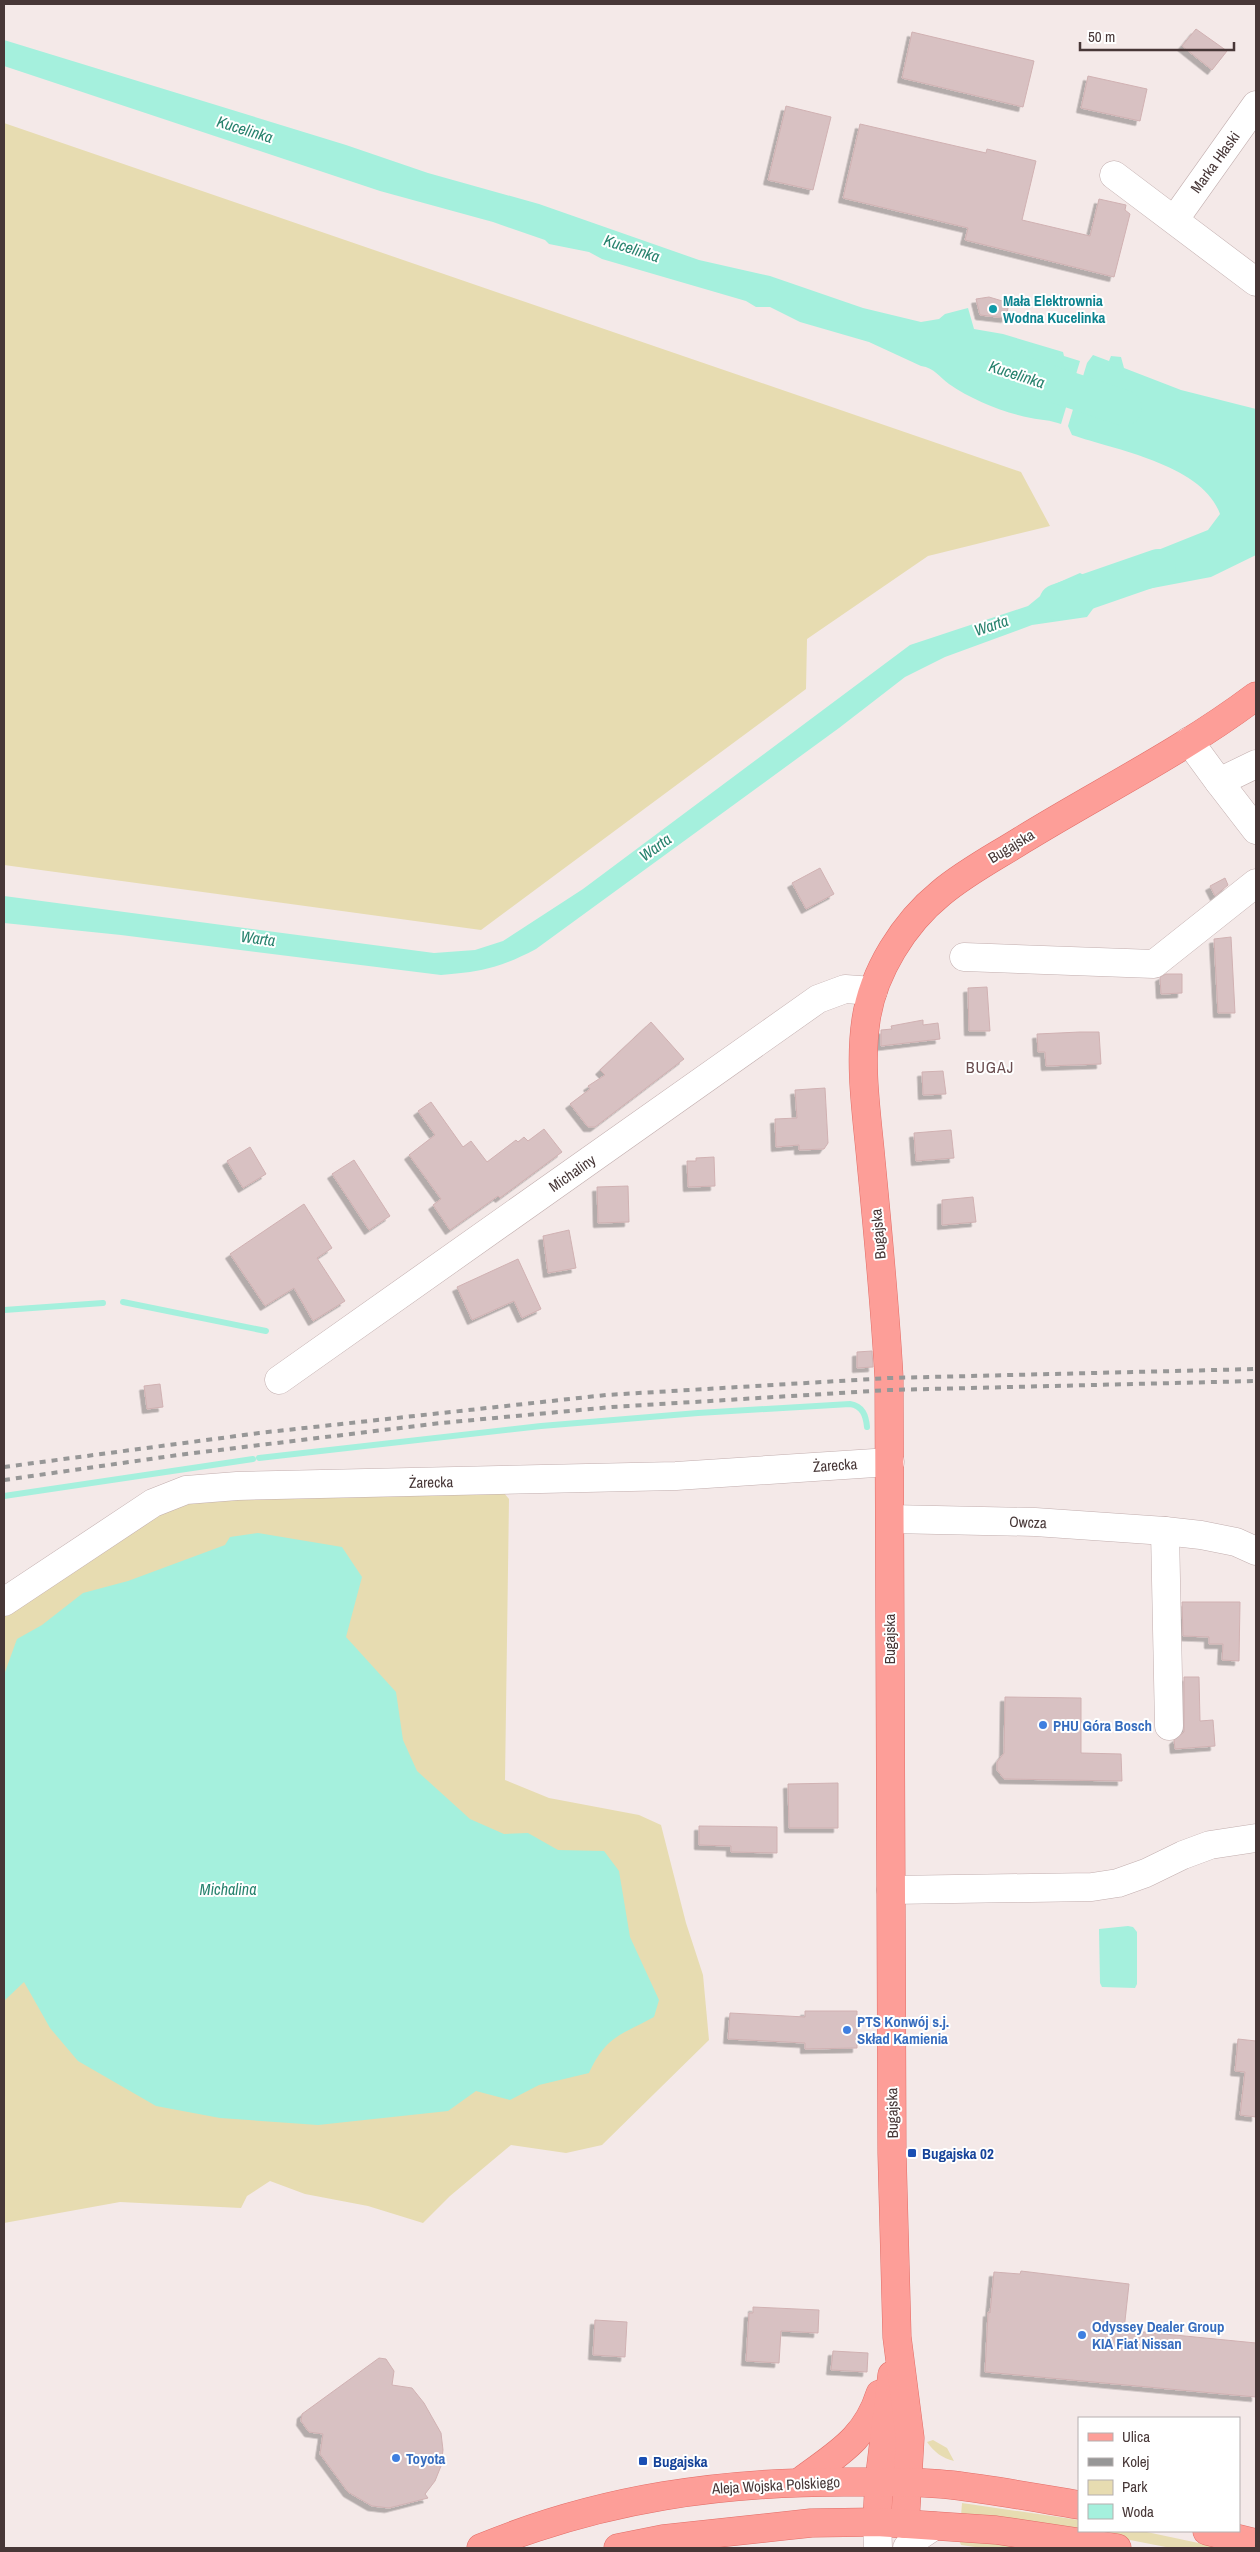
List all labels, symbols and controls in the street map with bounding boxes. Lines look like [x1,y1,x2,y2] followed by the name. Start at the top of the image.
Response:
[1080,20,1234,52] scale bar
[1088,26,1115,47] text: 50 m
[214,110,276,148] water label: Kucelinka
[1185,127,1245,197] street label: Marka Hłaski
[601,229,663,267] water label: Kucelinka
[1003,290,1105,328] place label: Mała Elektrownia Wodna Kucelinka
[987,303,999,315] marker: Mała Elektrownia Wodna Kucelinka
[986,355,1048,393] water label: Kucelinka
[971,609,1011,641] water label: Warta
[984,824,1038,868] street label: Bugajska
[634,828,676,866] water label: Warta
[239,925,277,951] water label: Warta
[966,1056,1014,1078] district label: BUGAJ
[544,1149,600,1197] street label: Michaliny
[865,1208,891,1260] street label: Bugajska
[812,1453,858,1477] street label: Żarecka
[409,1471,454,1493] street label: Żarecka
[1009,1511,1047,1533] street label: Owcza
[879,1614,900,1664] street label: Bugajska
[1053,1715,1152,1736] place label: PHU Góra Bosch
[1037,1719,1049,1731] marker: PHU Góra Bosch
[200,1878,256,1900] water label: Michalina
[857,2011,949,2049] place label: PTS Konwój s.j. Skład Kamienia
[841,2024,853,2036] marker: PTS Konwój s.j. Skład Kamienia
[881,2087,903,2138] street label: Bugajska
[922,2143,994,2164] place label: Bugajska 02
[906,2147,918,2159] marker: Bugajska 02
[1092,2316,1225,2354] place label: Odyssey Dealer Group KIA Fiat Nissan
[1076,2329,1088,2341] marker: Odyssey Dealer Group KIA Fiat Nissan
[1078,2417,1240,2532] legend
[1122,2426,1150,2447] text: Ulica
[406,2448,446,2469] place label: Toyota
[653,2451,708,2472] place label: Bugajska
[1122,2451,1149,2472] text: Kolej
[390,2452,402,2464] marker: Toyota
[637,2455,649,2467] marker: Bugajska
[710,2471,841,2499] street label: Aleja Wojska Polskiego
[1122,2476,1148,2497] text: Park
[1122,2501,1154,2522] text: Woda

